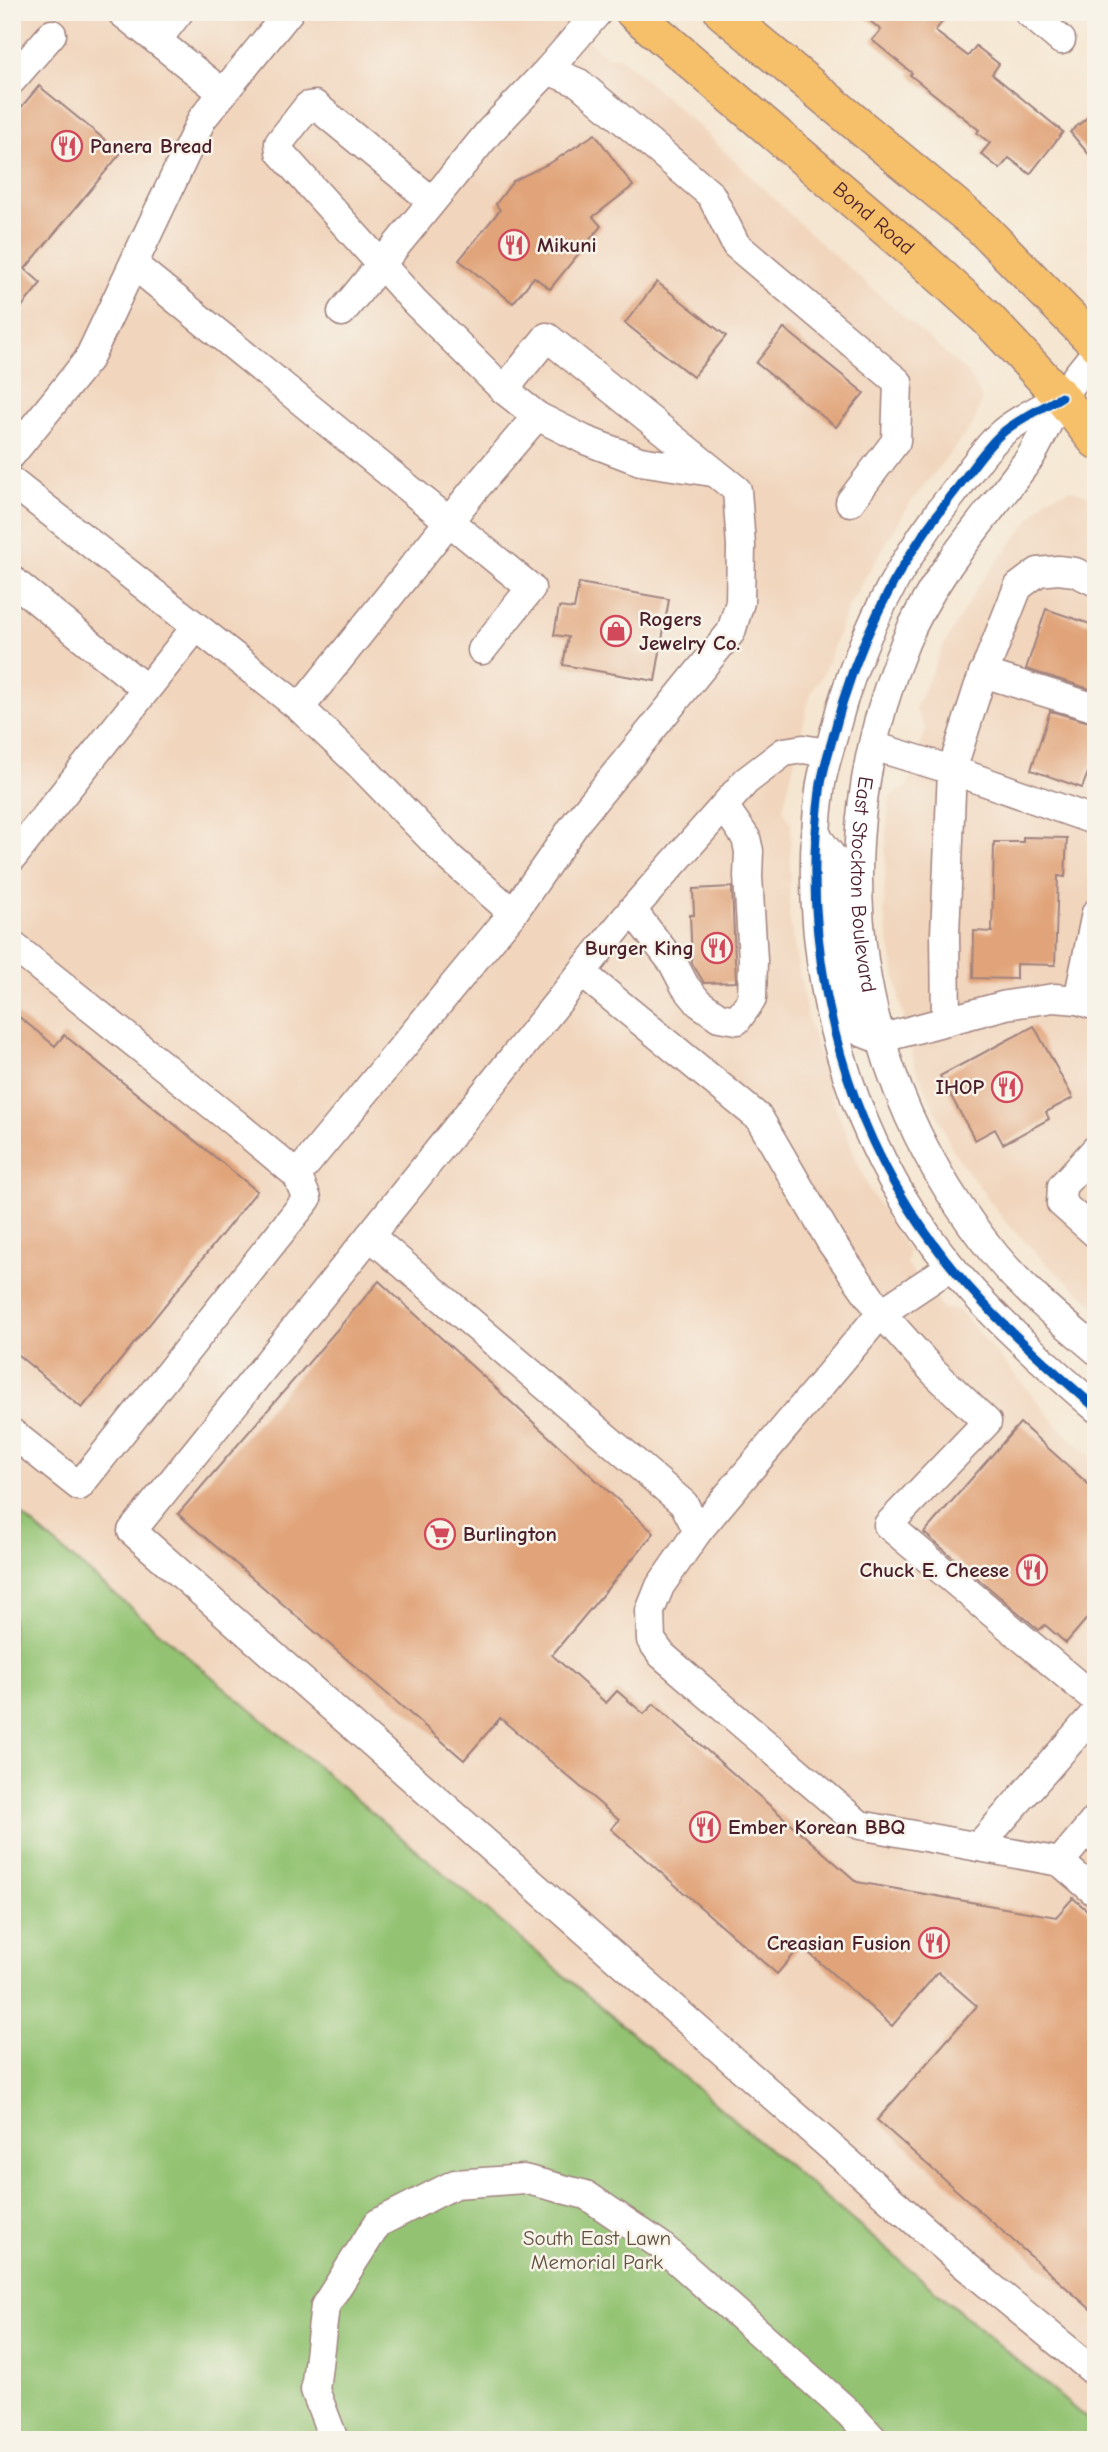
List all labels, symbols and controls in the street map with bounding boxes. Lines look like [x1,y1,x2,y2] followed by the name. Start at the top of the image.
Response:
[50,129,84,163] restaurant icon: Panera Bread
[90,134,213,158] place label: Panera Bread
[828,177,919,260] street label: Bond Road
[497,228,531,262] restaurant icon: Mikuni
[537,233,597,257] place label: Mikuni
[639,607,740,655] place label: Rogers Jewelry Co.
[599,614,633,648] shop icon: Rogers Jewelry Co.
[846,775,881,994] street label: East Stockton Boulevard
[700,931,734,965] restaurant icon: Burger King
[585,936,694,960] place label: Burger King
[990,1070,1024,1104] restaurant icon: IHOP
[935,1075,984,1099] place label: IHOP
[423,1517,457,1551] supermarket icon: Burlington
[463,1522,557,1546] place label: Burlington
[1015,1553,1049,1587] restaurant icon: Chuck E. Cheese
[860,1558,1009,1582] place label: Chuck E. Cheese
[688,1810,722,1844] restaurant icon: Ember Korean BBQ
[728,1815,905,1839] place label: Ember Korean BBQ
[917,1926,951,1960] restaurant icon: Creasian Fusion
[767,1931,911,1955] place label: Creasian Fusion
[523,2226,671,2274] park label: South East Lawn Memorial Park

